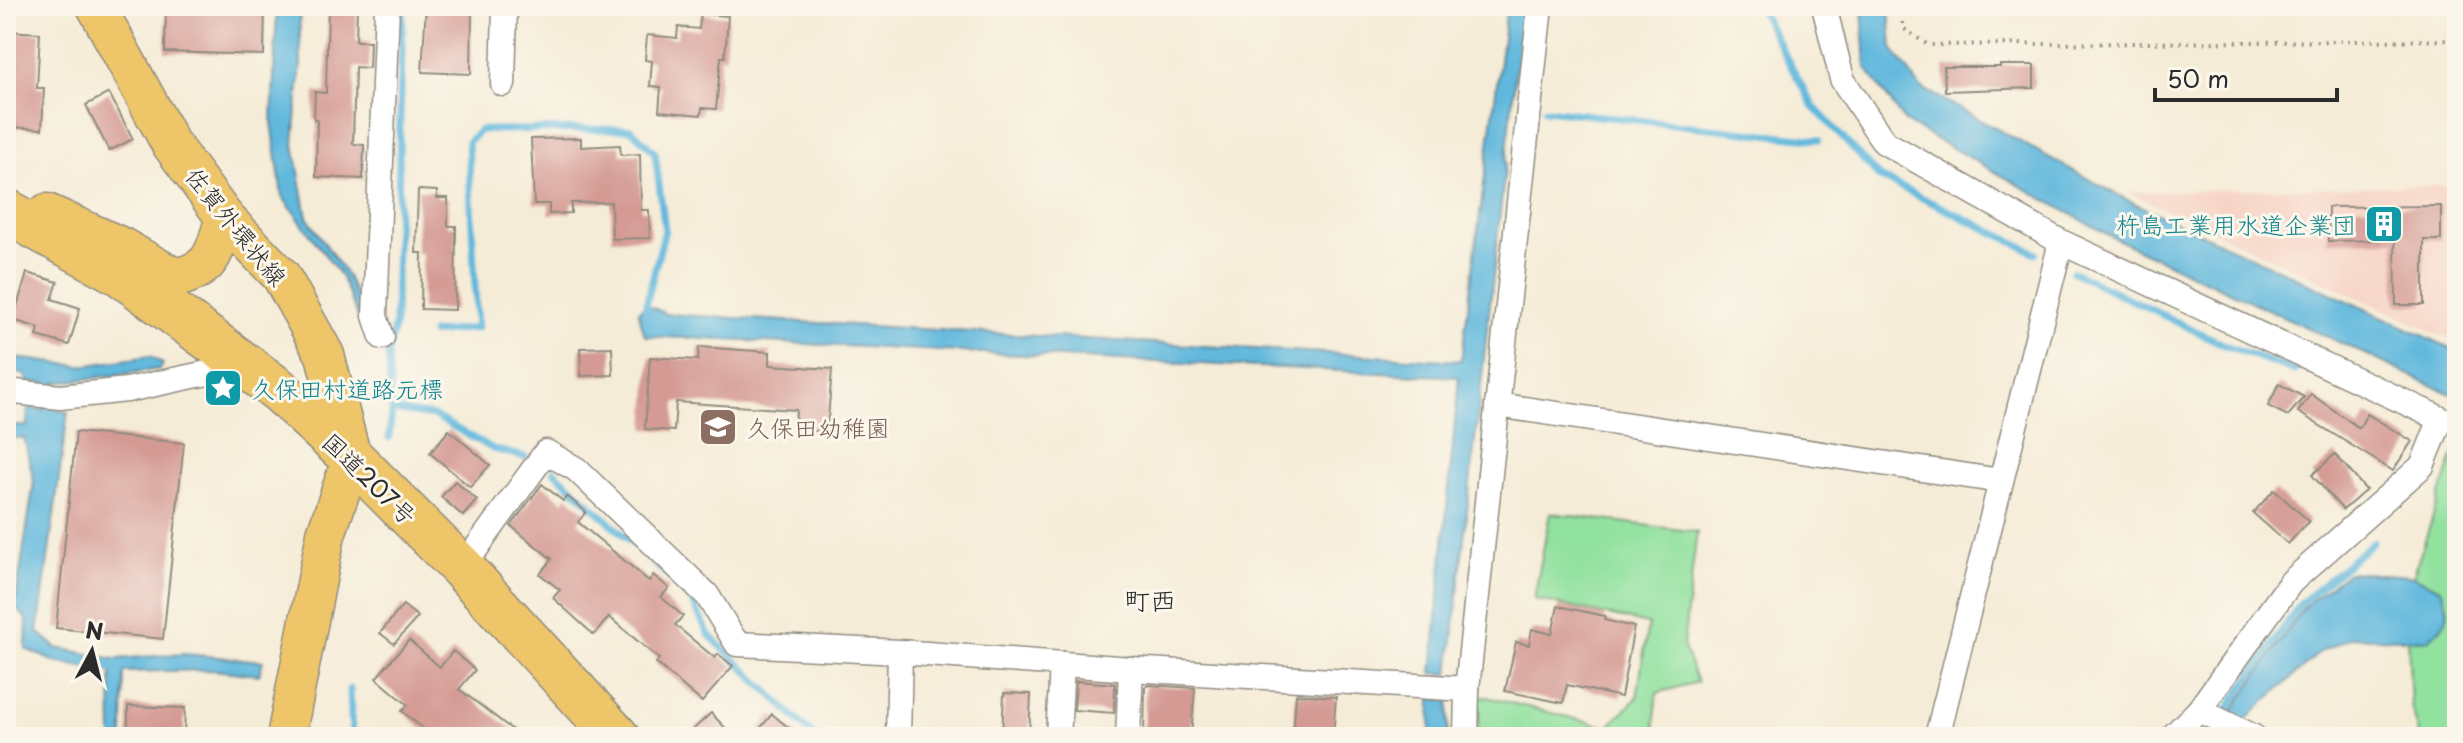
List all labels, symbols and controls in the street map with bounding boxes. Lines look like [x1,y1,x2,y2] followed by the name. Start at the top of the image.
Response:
[2155,52,2337,102] scale bar
[2167,60,2229,96] text: 50 m
[178,159,296,293] street label: 佐賀外環状線
[2363,203,2405,245] building icon: 杵島工業用水道企業団
[2116,206,2356,242] place label: 杵島工業用水道企業団
[202,367,244,409] place icon: 久保田村道路元標
[251,370,443,406] place label: 久保田村道路元標
[697,406,739,448] school or university icon: 久保田幼稚園
[746,409,890,445] place label: 久保田幼稚園
[315,424,425,532] street label: 国道207号
[1124,580,1176,619] district label: 町西
[52,611,132,691] north arrow
[84,612,105,647] text: N

